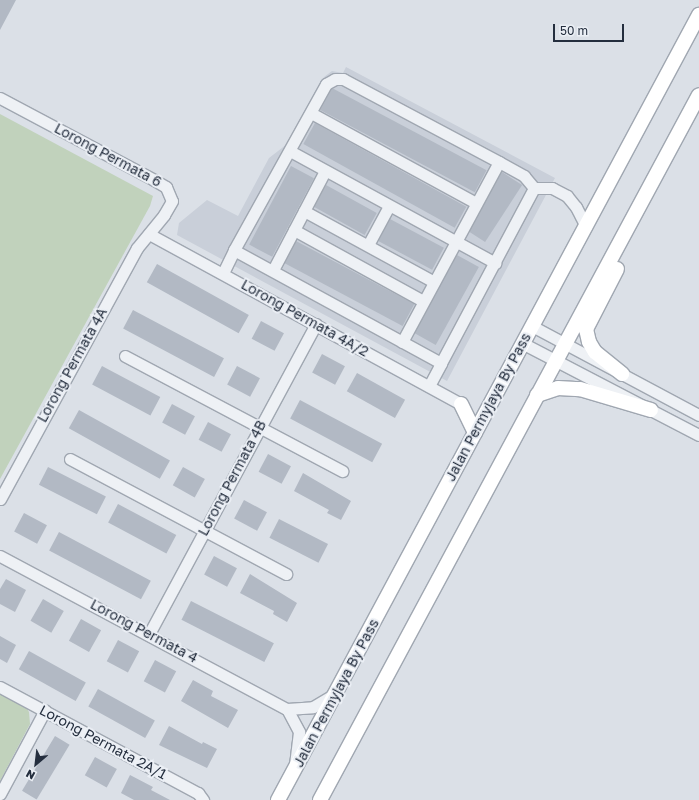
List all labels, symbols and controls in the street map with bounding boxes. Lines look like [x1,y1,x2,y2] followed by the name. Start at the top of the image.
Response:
[555,16,626,42] scale bar
[560,23,588,38] text: 50 m
[52,120,164,190] street label: Lorong Permata 6
[238,276,372,360] street label: Lorong Permata 4A/2
[34,305,110,425] street label: Lorong Permata 4A
[442,330,534,484] street label: Jalan Permyjaya By Pass
[194,417,270,539] street label: Lorong Permata 4B
[88,596,200,666] street label: Lorong Permata 4
[290,616,382,770] street label: Jalan Permyjaya By Pass
[37,701,169,783] street label: Lorong Permata 2A/1
[16,744,56,784] north arrow
[23,767,37,783] text: N

